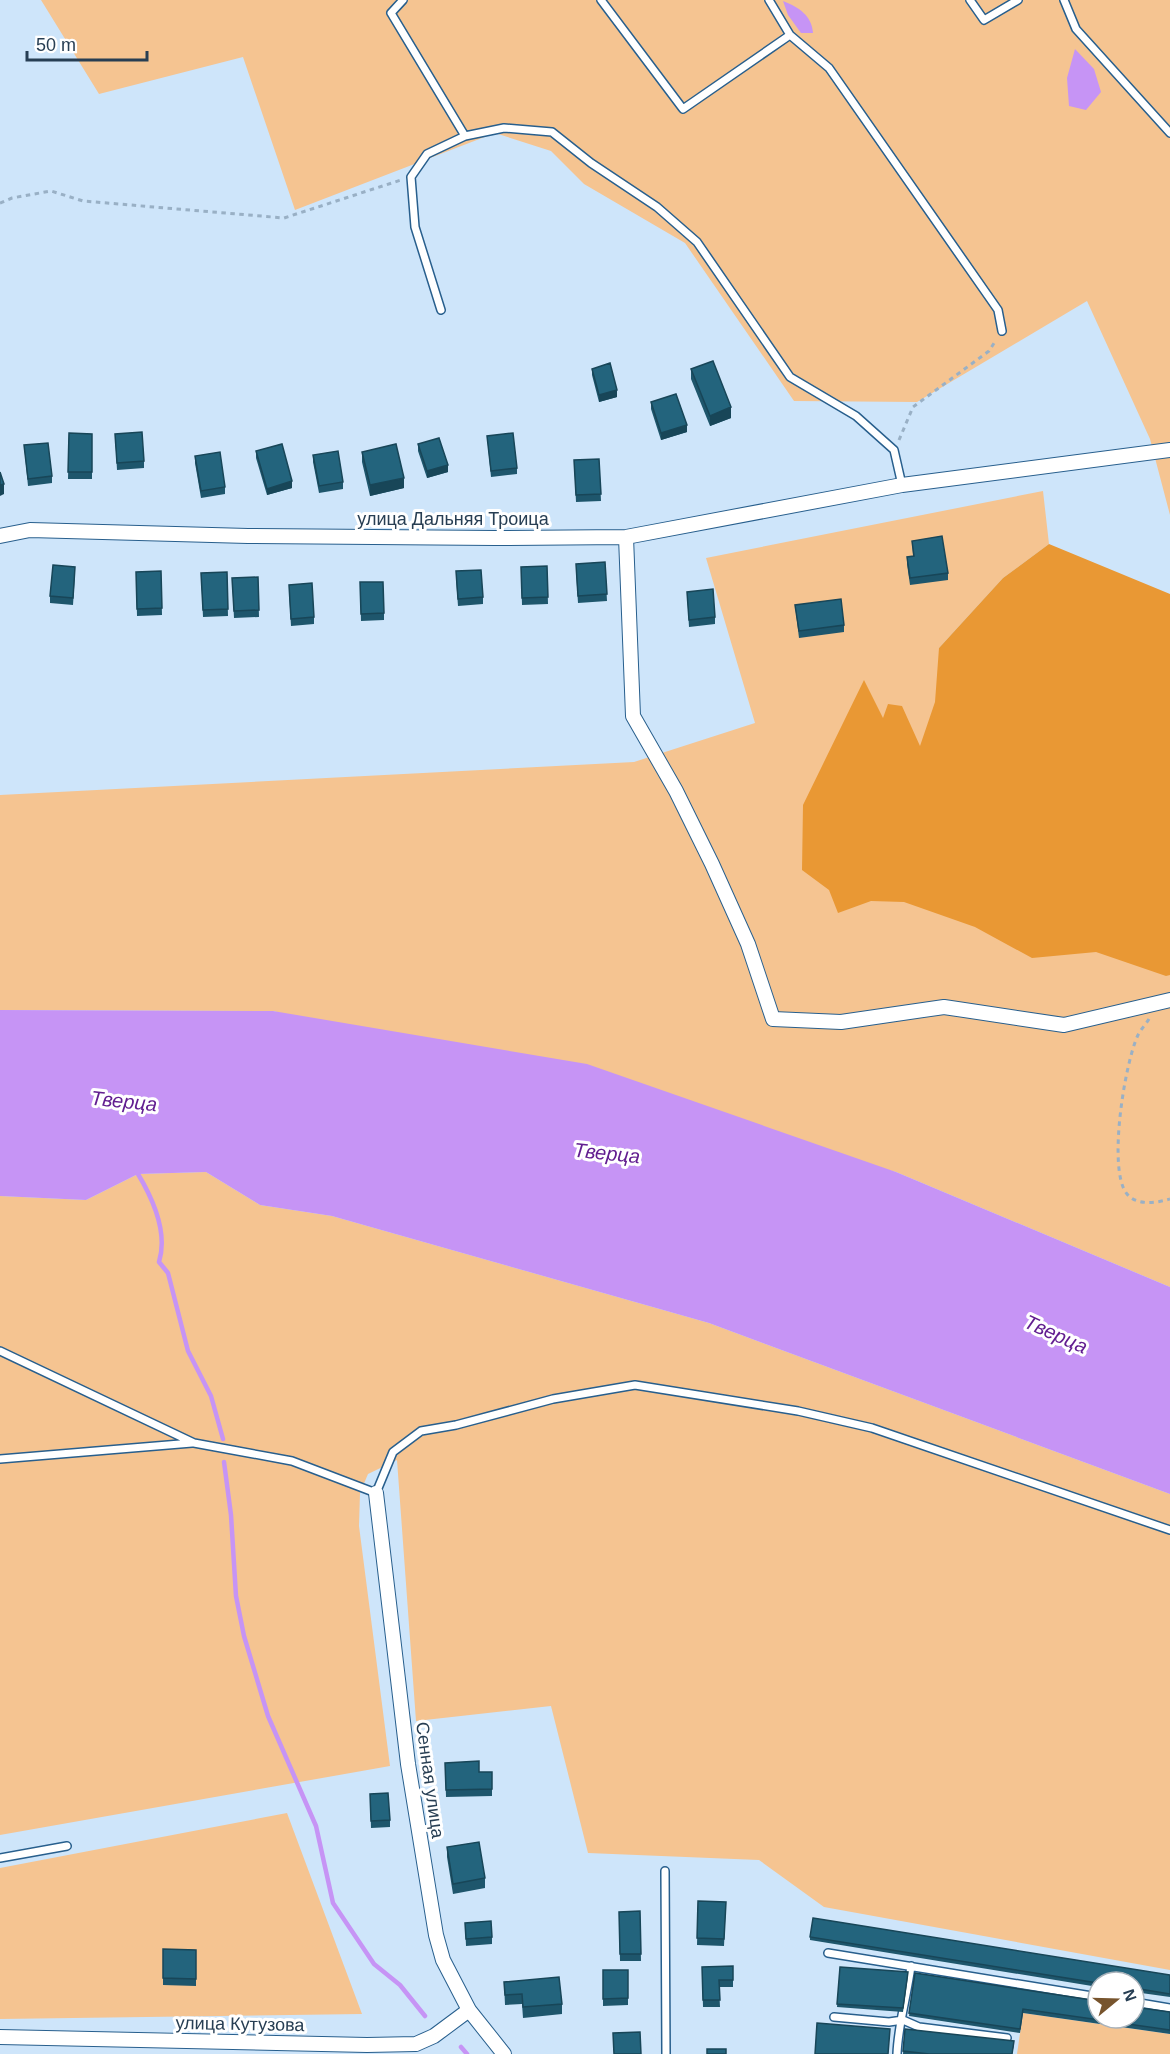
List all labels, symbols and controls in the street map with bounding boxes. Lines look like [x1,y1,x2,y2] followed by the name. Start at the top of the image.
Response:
[27,24,147,62] scale bar
[36,35,76,55] text: 50 m
[357,509,550,529] street label: улица Дальняя Троица
[90,1087,158,1115] water label: Тверца
[573,1139,641,1167] water label: Тверца
[1021,1310,1091,1358] water label: Тверца
[412,1721,448,1840] street label: Сенная улица
[1086,1970,1146,2030] north arrow
[1120,1987,1140,2004] text: N
[175,2013,306,2035] street label: улица Кутузова

